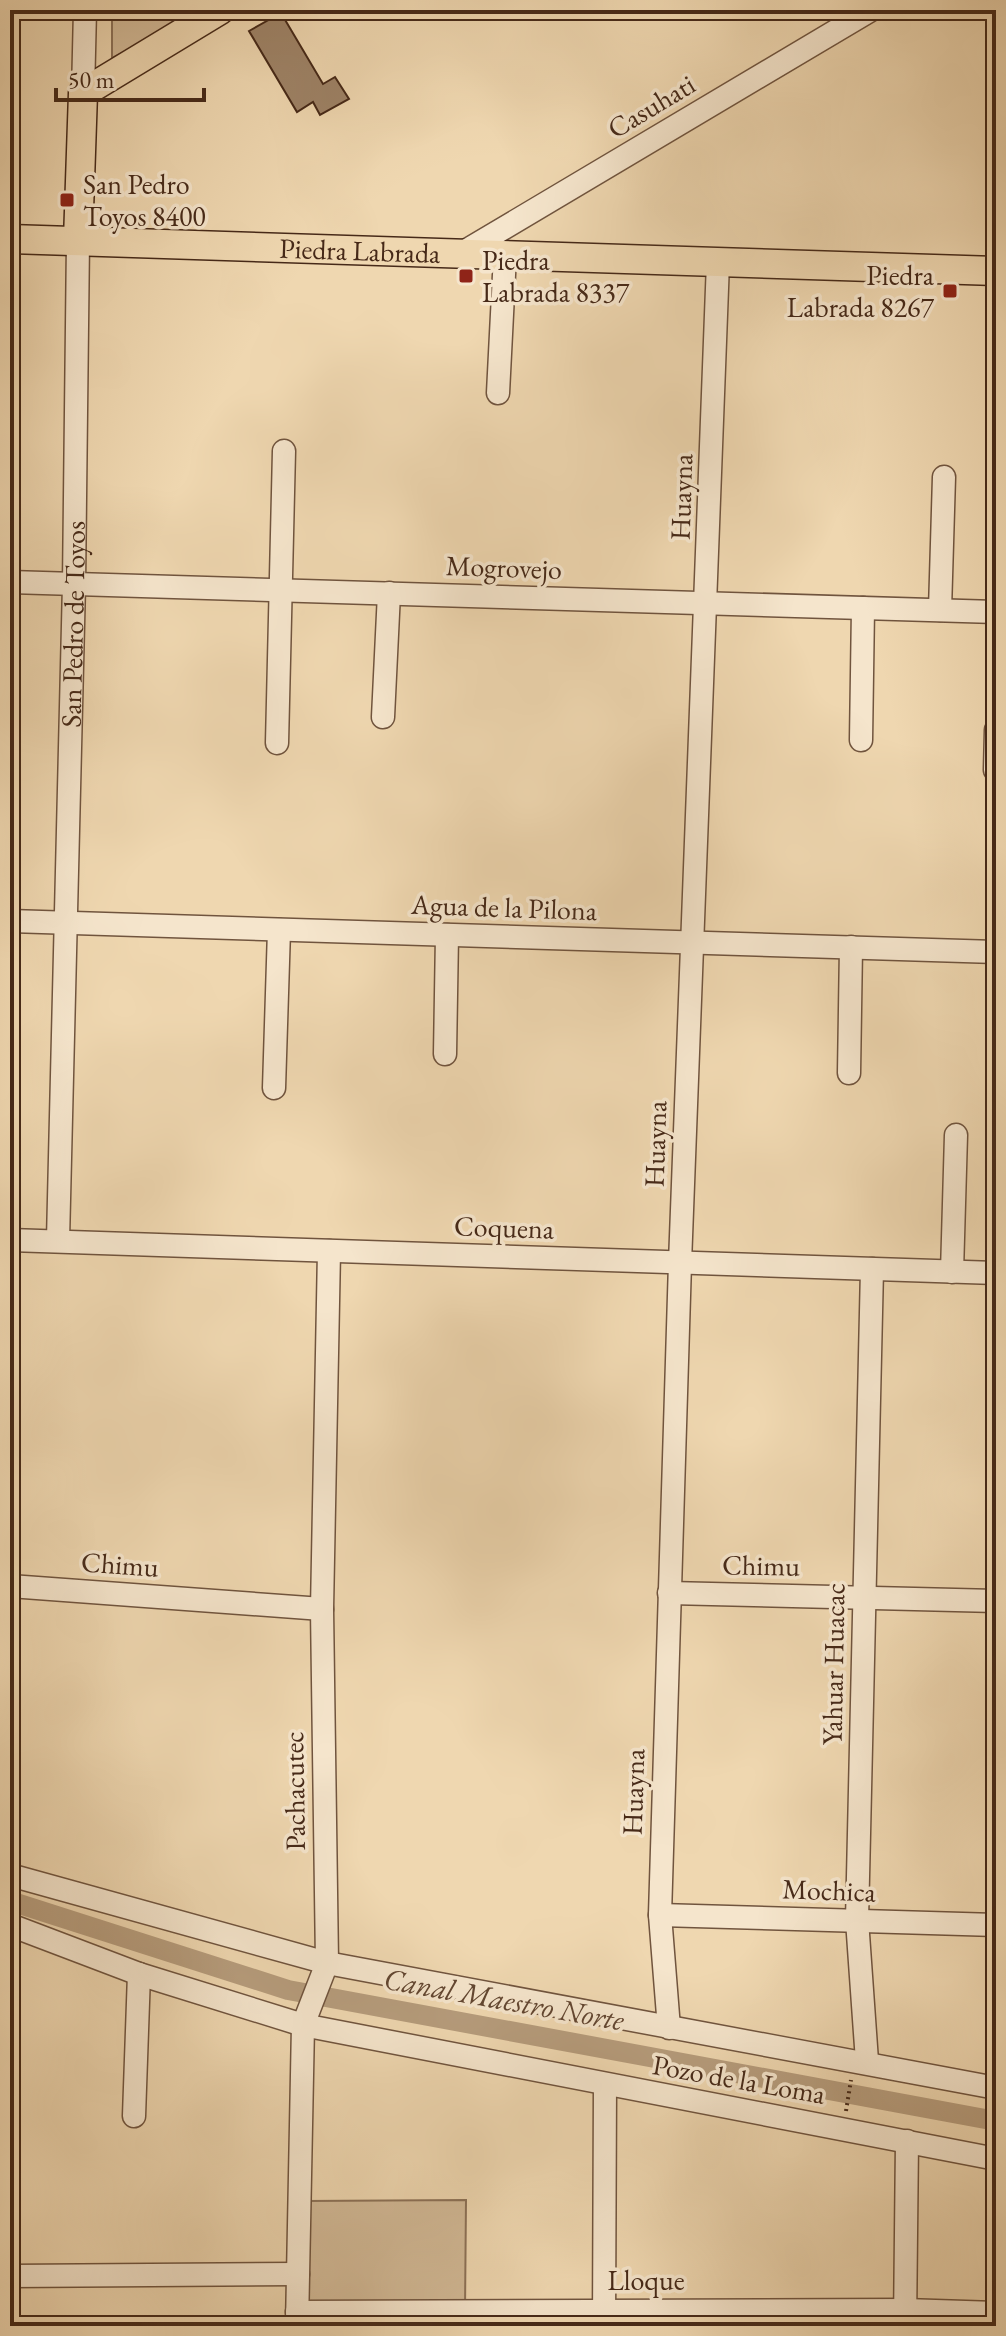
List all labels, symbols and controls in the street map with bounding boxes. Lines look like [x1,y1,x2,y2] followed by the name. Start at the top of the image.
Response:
[56,52,204,102] scale bar
[68,64,115,95] text: 50 m
[601,66,702,146] street label: Casuhati
[83,166,206,234] place label: San Pedro Toyos 8400
[58,191,76,209] marker: San Pedro Toyos 8400
[279,230,442,271] street label: Piedra Labrada
[482,242,630,310] place label: Piedra Labrada 8337
[787,257,935,325] place label: Piedra Labrada 8267
[457,267,475,285] marker: Piedra Labrada 8337
[941,282,959,300] marker: Piedra Labrada 8267
[662,452,701,541] street label: Huayna
[53,521,93,728] street label: San Pedro de Toyos
[445,547,563,587] street label: Mogrovejo
[409,886,598,928] street label: Agua de la Pilona
[636,1099,675,1188] street label: Huayna
[453,1207,555,1247] street label: Coquena
[80,1543,160,1585] street label: Chimu
[722,1546,800,1584] street label: Chimu
[814,1583,852,1745] street label: Yahuar Huacac
[275,1731,313,1851] street label: Pachacutec
[614,1747,653,1836] street label: Huayna
[782,1870,877,1910] street label: Mochica
[381,1959,628,2039] water label: Canal Maestro Norte
[650,2046,829,2112] street label: Pozo de la Loma
[607,2262,685,2298] street label: Lloque

